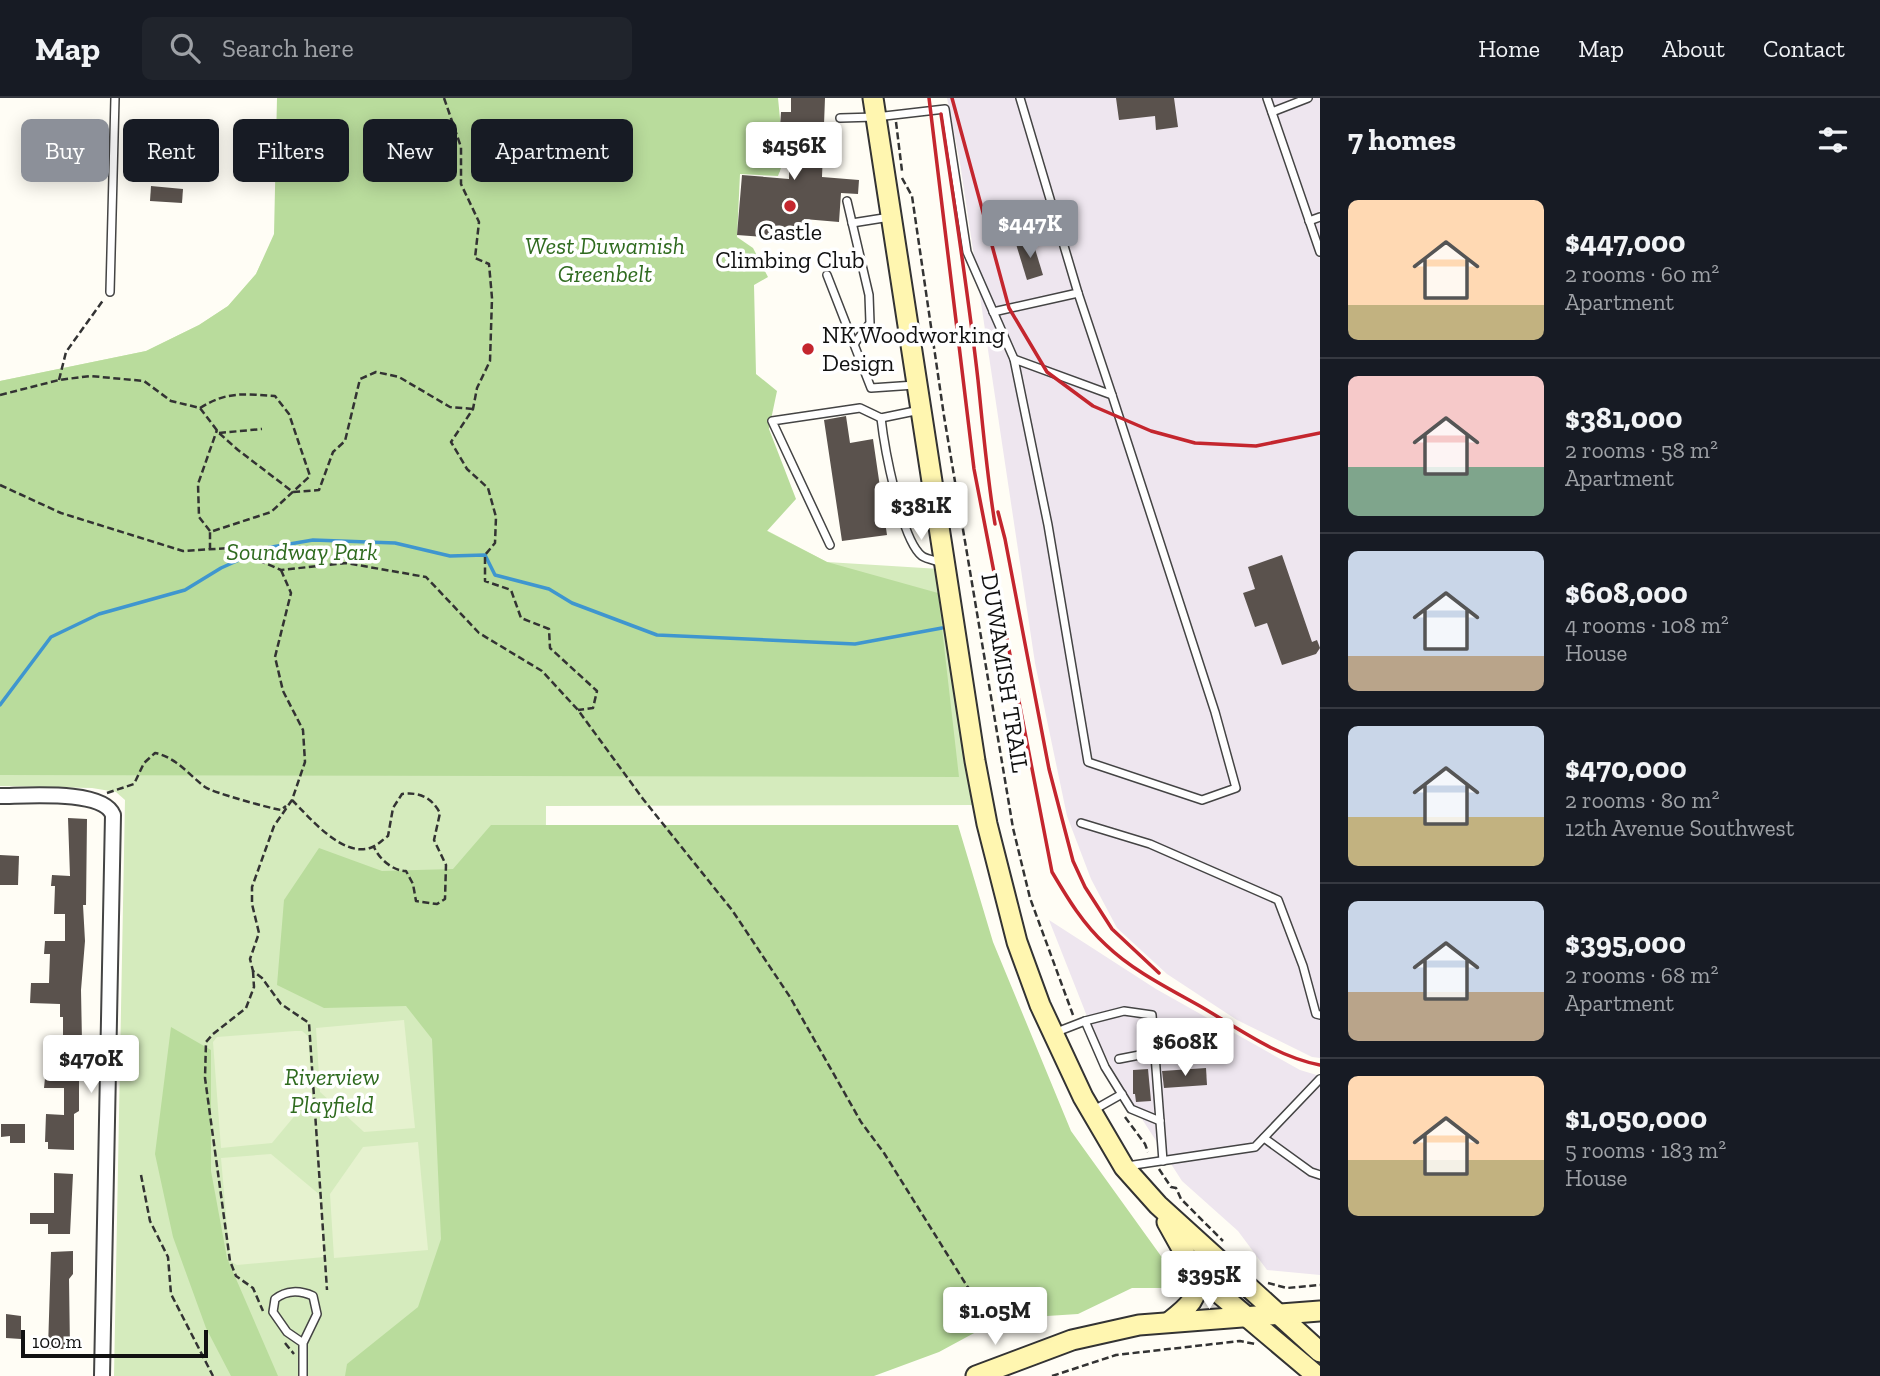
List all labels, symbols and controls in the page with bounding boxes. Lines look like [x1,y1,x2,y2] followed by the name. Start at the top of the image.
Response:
[142,17,632,80] search box
[35,29,100,68] text: Map
[166,29,204,67] icon: search
[222,32,354,64] text: Search here
[1478,34,1540,63] text: Home
[1578,34,1624,63] text: Map
[1662,34,1725,63] text: About
[1763,34,1845,63] text: Contact
[21,119,109,182] chip: Buy
[123,119,219,182] chip: Rent
[233,119,349,182] chip: Filters
[363,119,457,182] chip: New
[471,119,633,182] chip: Apartment
[1814,121,1852,159] icon: filters
[745,122,843,182] pin: $456K
[1348,122,1456,158] text: 7 homes
[762,131,826,159] text: $456K
[782,198,798,214] marker: Castle Climbing Club
[981,200,1079,260] pin: $447K
[998,209,1062,237] text: $447K
[715,217,865,274] place label: Castle Climbing Club
[1565,224,1686,260] text: $447,000
[1404,228,1488,312] icon: home
[525,231,685,288] park label: West Duwamish Greenbelt
[1565,260,1719,288] text: 2 rooms · 60 m²
[1565,288,1674,316] text: Apartment
[822,320,1005,377] place label: NK Woodworking Design
[800,341,816,357] marker: NK Woodworking Design
[1565,400,1683,436] text: $381,000
[1404,404,1488,488] icon: home
[1565,436,1718,464] text: 2 rooms · 58 m²
[1565,464,1674,492] text: Apartment
[872,482,970,542] pin: $381K
[891,491,951,519] text: $381K
[226,537,378,566] park label: Soundway Park
[975,571,1036,775] street label: DUWAMISH TRAIL
[1565,575,1688,611] text: $608,000
[1404,579,1488,663] icon: home
[1565,611,1729,639] text: 4 rooms · 108 m²
[1565,639,1627,667] text: House
[1565,750,1687,786] text: $470,000
[1404,754,1488,838] icon: home
[1565,786,1719,814] text: 2 rooms · 80 m²
[1565,814,1794,842] text: 12th Avenue Southwest
[1565,925,1686,961] text: $395,000
[1404,929,1488,1013] icon: home
[1565,961,1718,989] text: 2 rooms · 68 m²
[1565,989,1674,1017] text: Apartment
[1136,1018,1234,1078] pin: $608K
[1153,1027,1217,1055] text: $608K
[42,1035,140,1095] pin: $470K
[59,1044,123,1072] text: $470K
[284,1062,380,1119] park label: Riverview Playfield
[1565,1100,1707,1136] text: $1,050,000
[1404,1104,1488,1188] icon: home
[1565,1136,1726,1164] text: 5 rooms · 183 m²
[1565,1164,1627,1192] text: House
[1160,1252,1258,1311] pin: $395K
[1177,1260,1241,1288] text: $395K
[938,1288,1052,1347] pin: $1.05M
[959,1296,1031,1324] text: $1.05M
[21,1327,208,1359] scale bar
[32,1330,82,1353] text: 100 m

